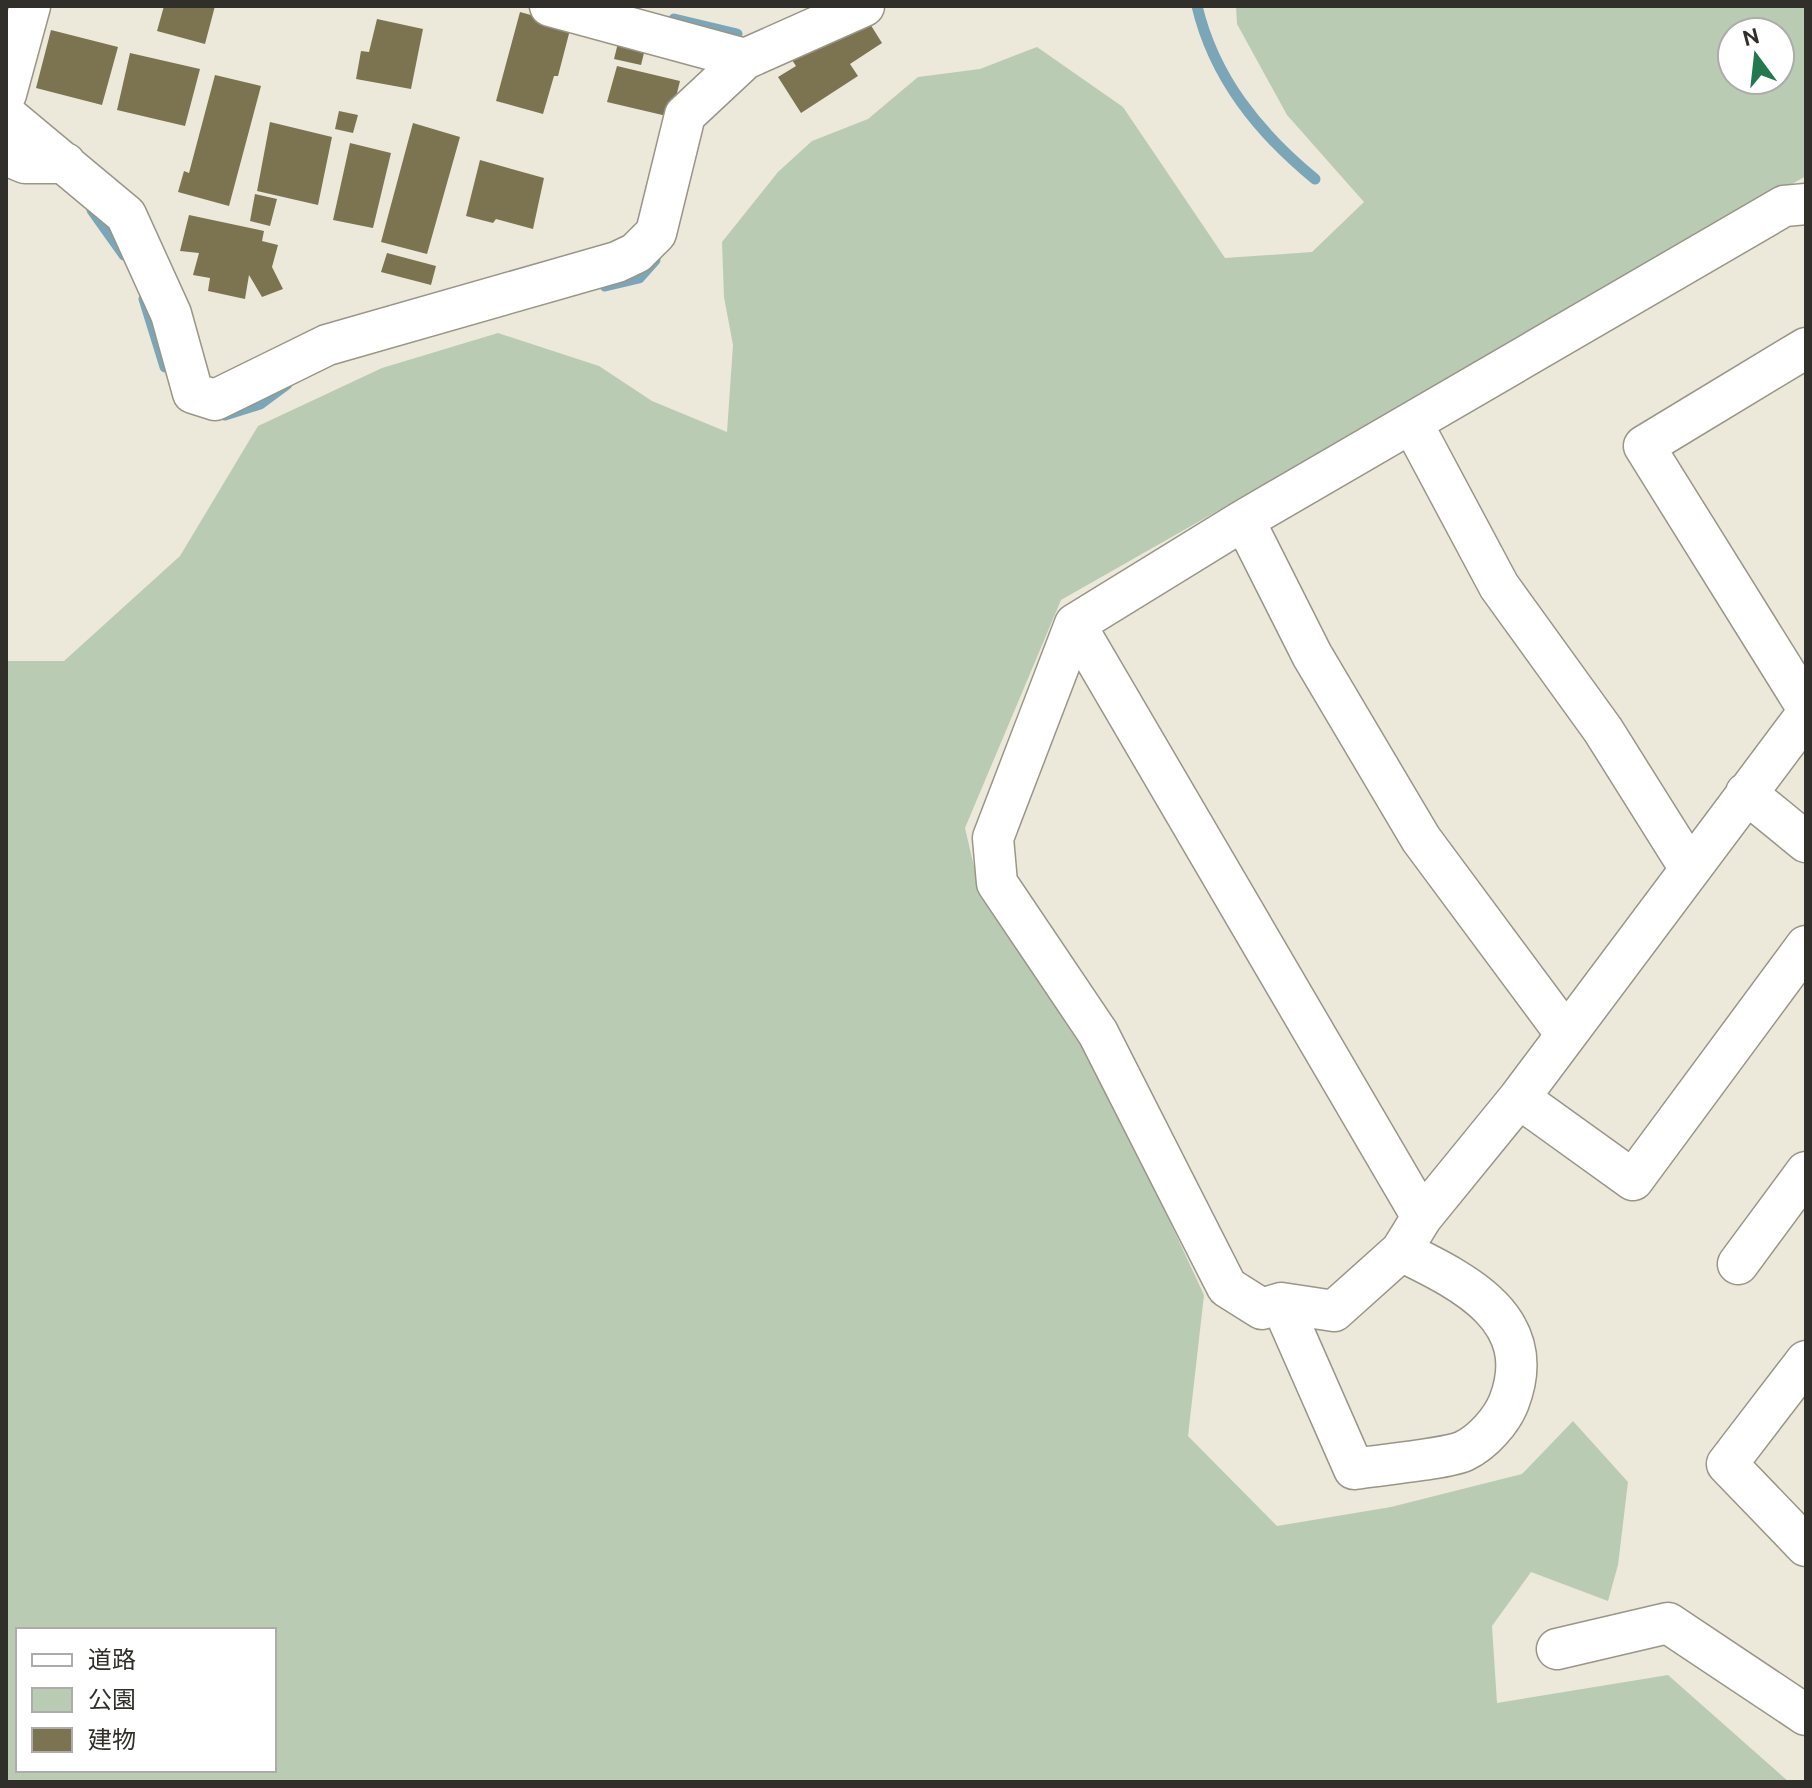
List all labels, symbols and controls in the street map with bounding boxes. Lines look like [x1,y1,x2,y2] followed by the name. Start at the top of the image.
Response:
[1716,16,1796,96] north arrow
[1740,22,1762,50] text: N
[16,1628,276,1772] legend
[88,1646,136,1673] text: 道路
[88,1686,136,1713] text: 公園
[88,1726,136,1753] text: 建物

